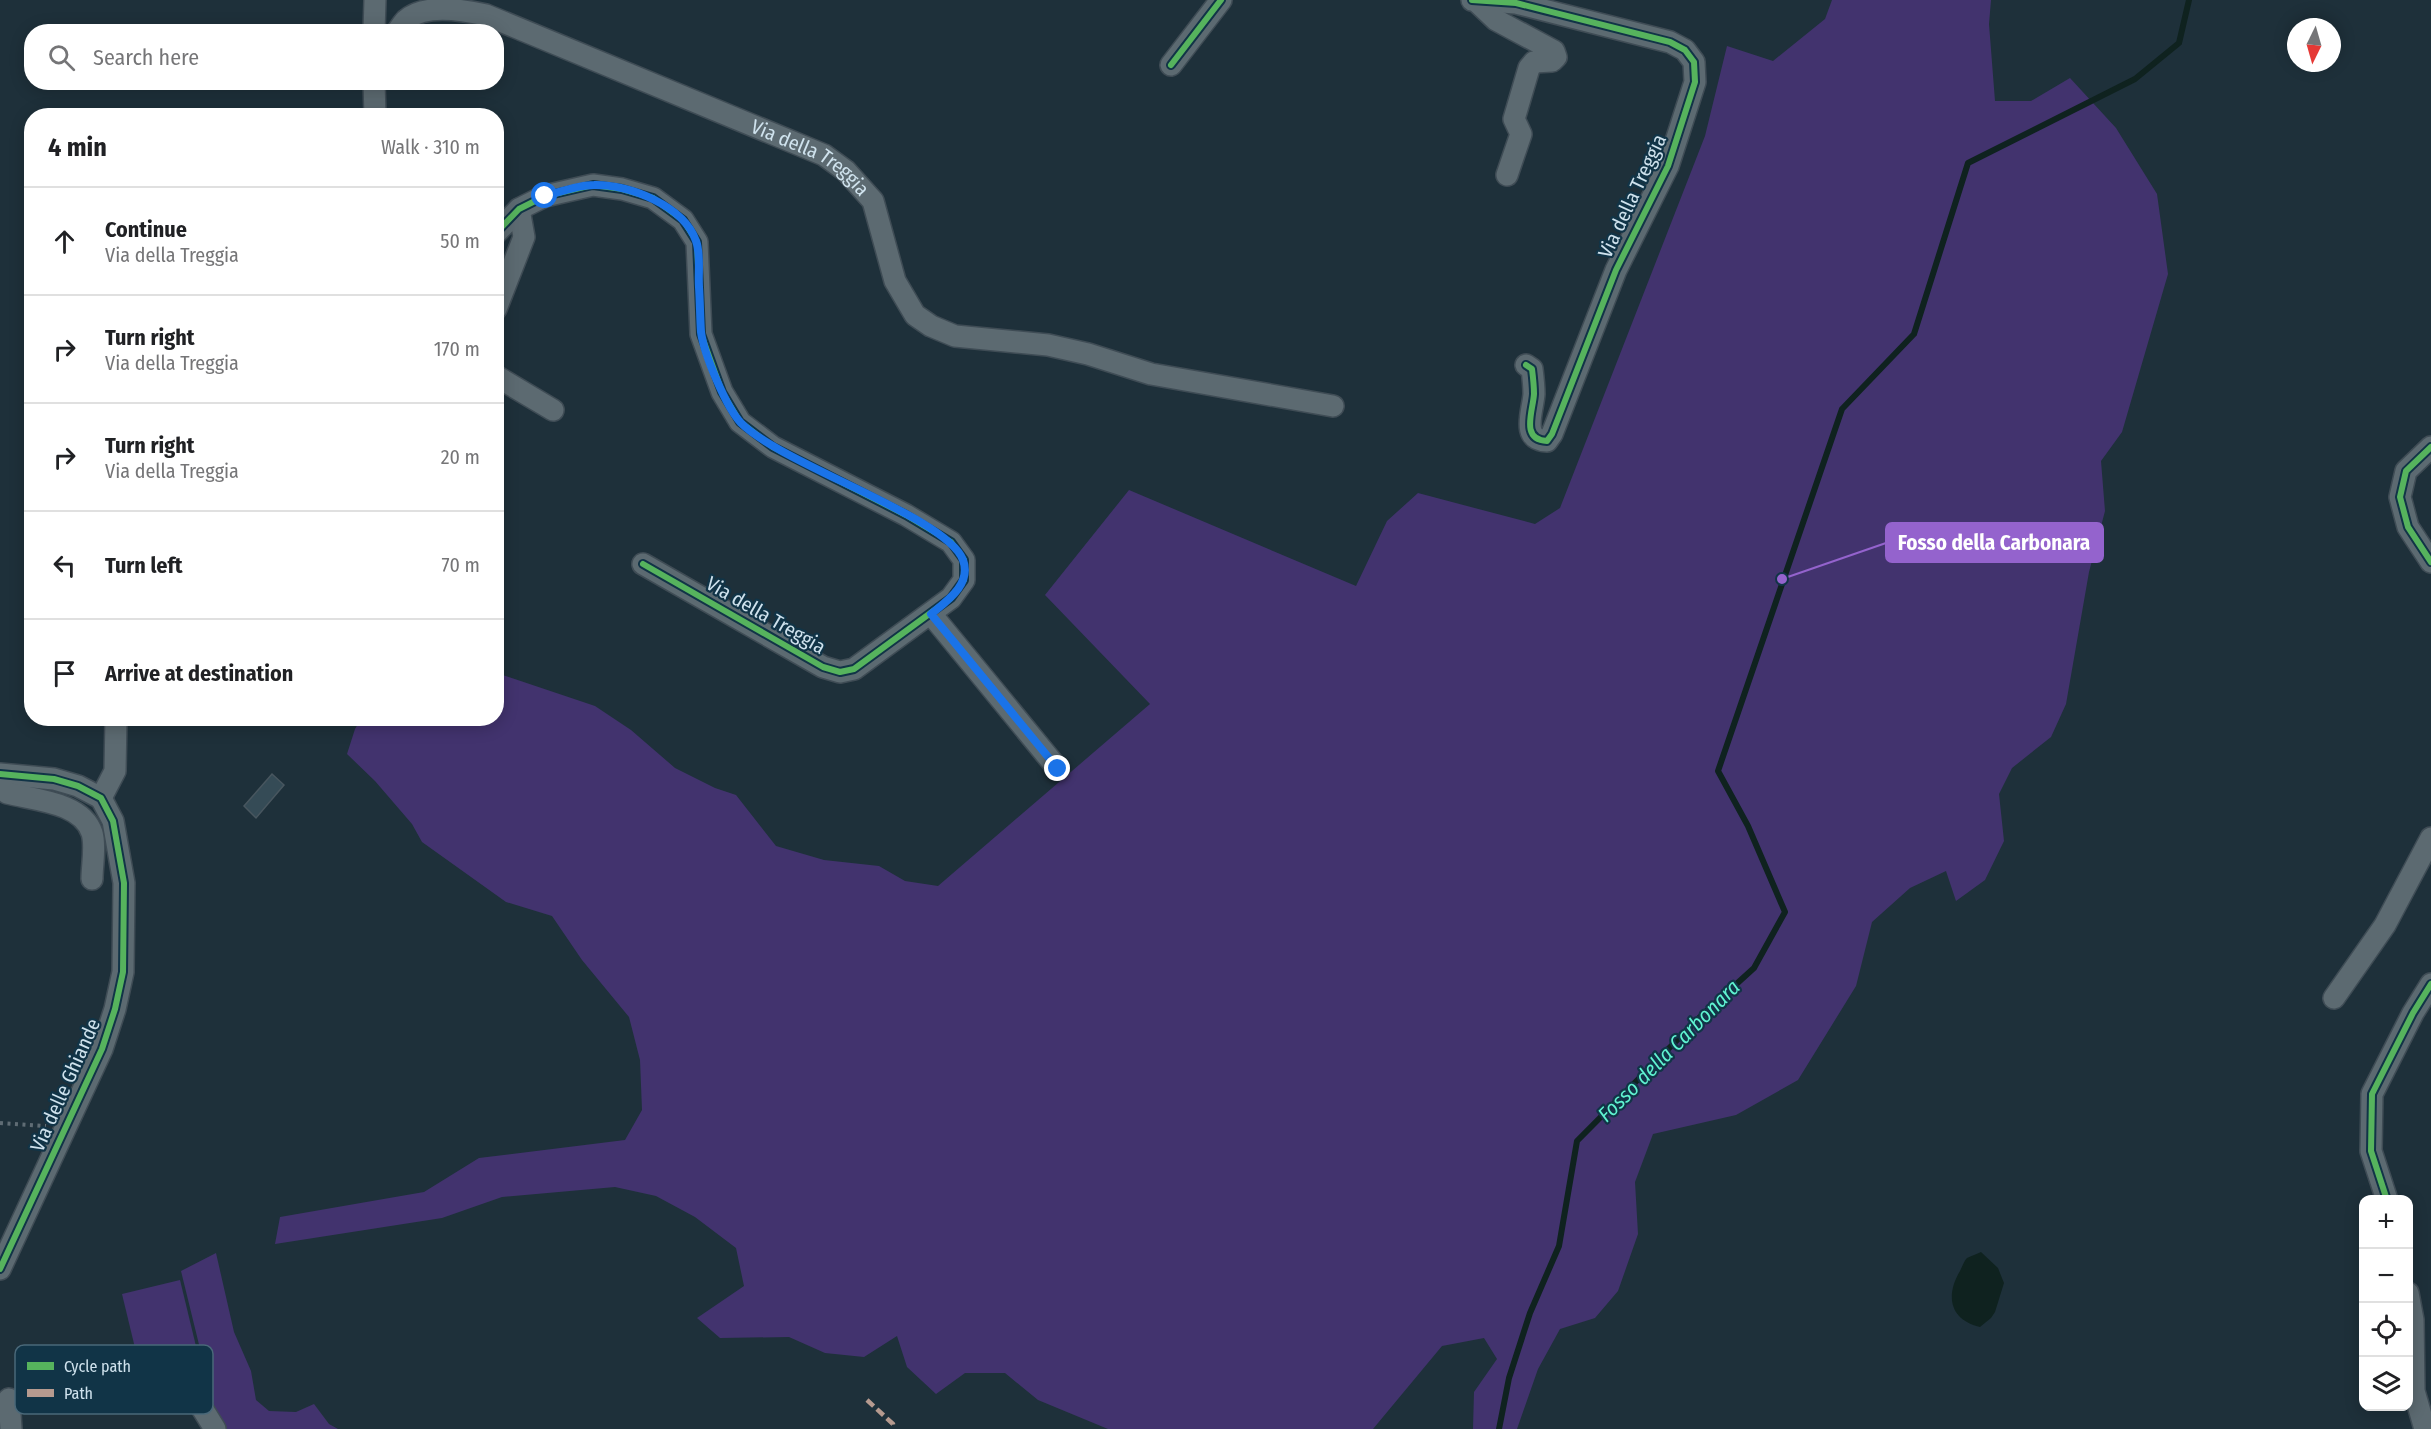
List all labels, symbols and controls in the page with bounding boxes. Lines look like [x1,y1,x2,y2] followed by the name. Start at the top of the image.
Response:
[2287,18,2341,72] north arrow
[24,24,504,90] search box
[45,41,78,74] icon: search
[93,44,199,71] text: Search here
[748,114,874,201] street label: Via della Treggia
[1593,130,1671,262] street label: Via della Treggia
[48,132,107,163] text: 4 min
[381,135,480,159] text: Walk · 310 m
[531,182,557,208] route start
[105,216,187,243] text: Continue
[48,225,81,258] icon: ahead
[440,229,480,253] text: 50 m
[105,243,239,267] text: Via della Treggia
[105,324,194,351] text: Turn right
[48,333,81,366] icon: right
[434,337,480,361] text: 170 m
[105,351,239,375] text: Via della Treggia
[105,432,194,459] text: Turn right
[48,441,81,474] icon: right
[441,445,480,469] text: 20 m
[105,459,239,483] text: Via della Treggia
[1886,523,2103,562] callout: Fosso della Carbonara
[1898,530,2090,556] text: Fosso della Carbonara
[48,549,81,582] icon: left
[105,552,183,579] text: Turn left
[442,553,480,577] text: 70 m
[702,571,830,659] street label: Via della Treggia
[48,657,81,690] icon: arrive
[105,660,293,687] text: Arrive at destination
[1044,755,1070,781] route end
[1592,974,1746,1128] water label: Fosso della Carbonara
[25,1015,105,1155] street label: Via delle Ghiande
[2359,1195,2413,1411] map controls
[2359,1195,2413,1249] button: +
[2359,1249,2413,1303] button: −
[2359,1303,2413,1357] button: locate
[15,1345,213,1414] legend
[64,1357,131,1376] text: Cycle path
[2359,1357,2413,1411] button: layers
[64,1384,93,1403] text: Path

